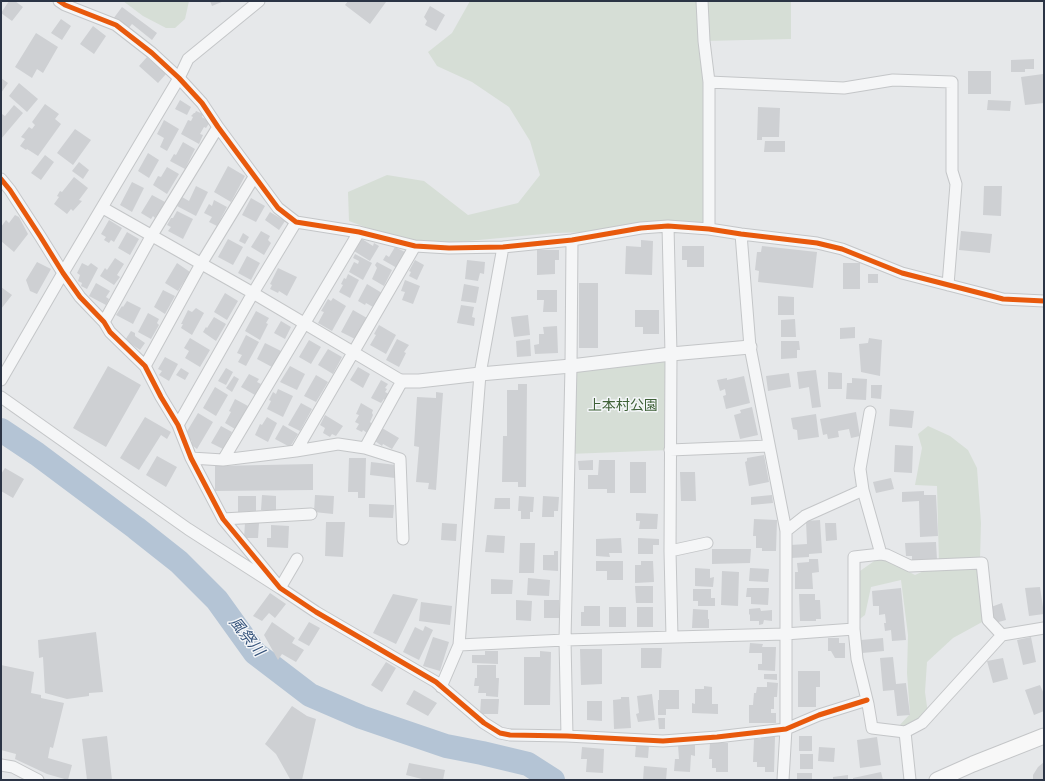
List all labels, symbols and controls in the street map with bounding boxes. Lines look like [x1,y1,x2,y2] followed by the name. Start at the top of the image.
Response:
[588,398,658,414] park label: 上本村公園
[225,614,267,660] water label: 風祭川

